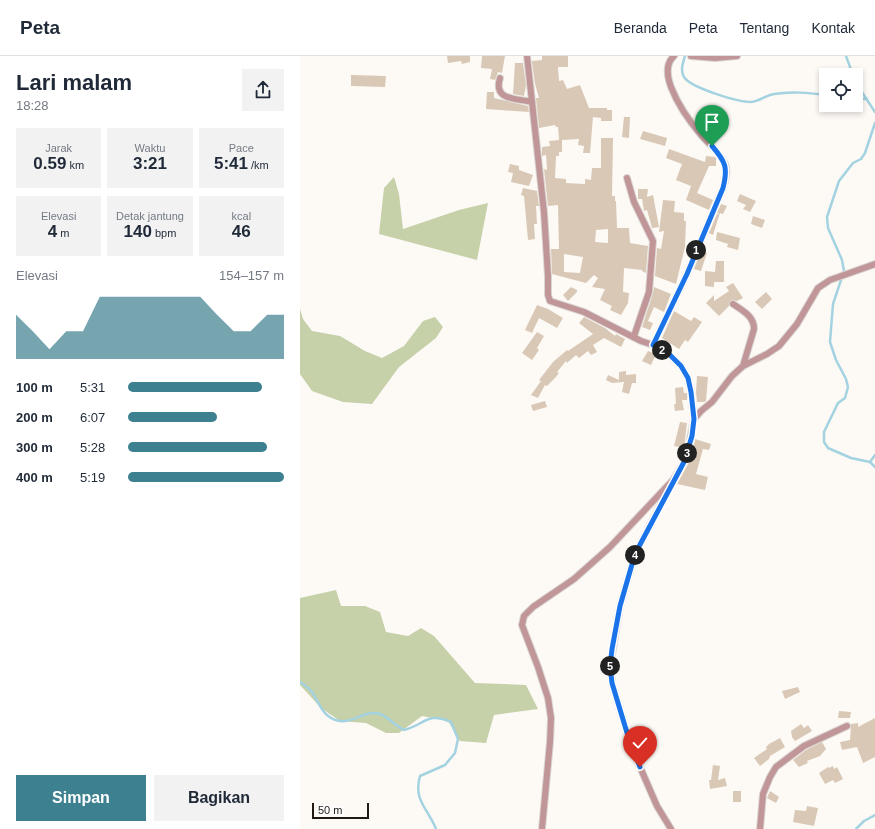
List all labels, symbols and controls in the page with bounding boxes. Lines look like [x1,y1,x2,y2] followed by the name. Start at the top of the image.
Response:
[20,17,60,38] text: Peta
[614,20,667,36] text: Beranda
[689,20,718,36] text: Peta
[740,20,789,36] text: Tentang
[811,20,855,36] text: Kontak
[819,68,863,112] map controls
[819,68,863,112] button: locate
[242,69,284,111] button: share
[16,70,132,95] text: Lari malam
[16,98,49,113] text: 18:28
[695,105,729,146] pin
[701,111,723,133] icon: arrive
[45,142,72,154] text: Jarak
[135,142,165,154] text: Waktu
[229,142,254,154] text: Pace
[33,154,66,173] text: 0.59
[133,154,167,173] text: 3:21
[214,154,248,173] text: 5:41
[66,159,84,171] text: km
[248,159,269,171] text: /km
[41,210,76,222] text: Elevasi
[116,210,184,222] text: Detak jantung
[232,210,251,222] text: kcal
[48,222,57,241] text: 4
[124,222,152,241] text: 140
[232,222,251,241] text: 46
[57,227,70,239] text: m
[152,227,176,239] text: bpm
[686,240,706,260] pin: 1
[693,244,699,256] text: 1
[16,268,58,283] text: Elevasi
[219,268,284,283] text: 154–157 m
[652,340,672,360] pin: 2
[659,344,665,356] text: 2
[16,380,53,395] text: 100 m
[80,380,105,395] text: 5:31
[16,410,53,425] text: 200 m
[80,410,105,425] text: 6:07
[16,440,53,455] text: 300 m
[80,440,105,455] text: 5:28
[677,443,697,463] pin: 3
[684,447,690,459] text: 3
[16,470,53,485] text: 400 m
[80,470,105,485] text: 5:19
[625,545,645,565] pin: 4
[632,549,638,561] text: 4
[600,656,620,676] pin: 5
[607,660,613,672] text: 5
[623,726,657,767] pin
[629,732,651,754] icon: check
[16,775,146,821] button: Simpan
[154,775,284,821] button: Bagikan
[312,801,369,820] scale bar
[318,804,342,816] text: 50 m

